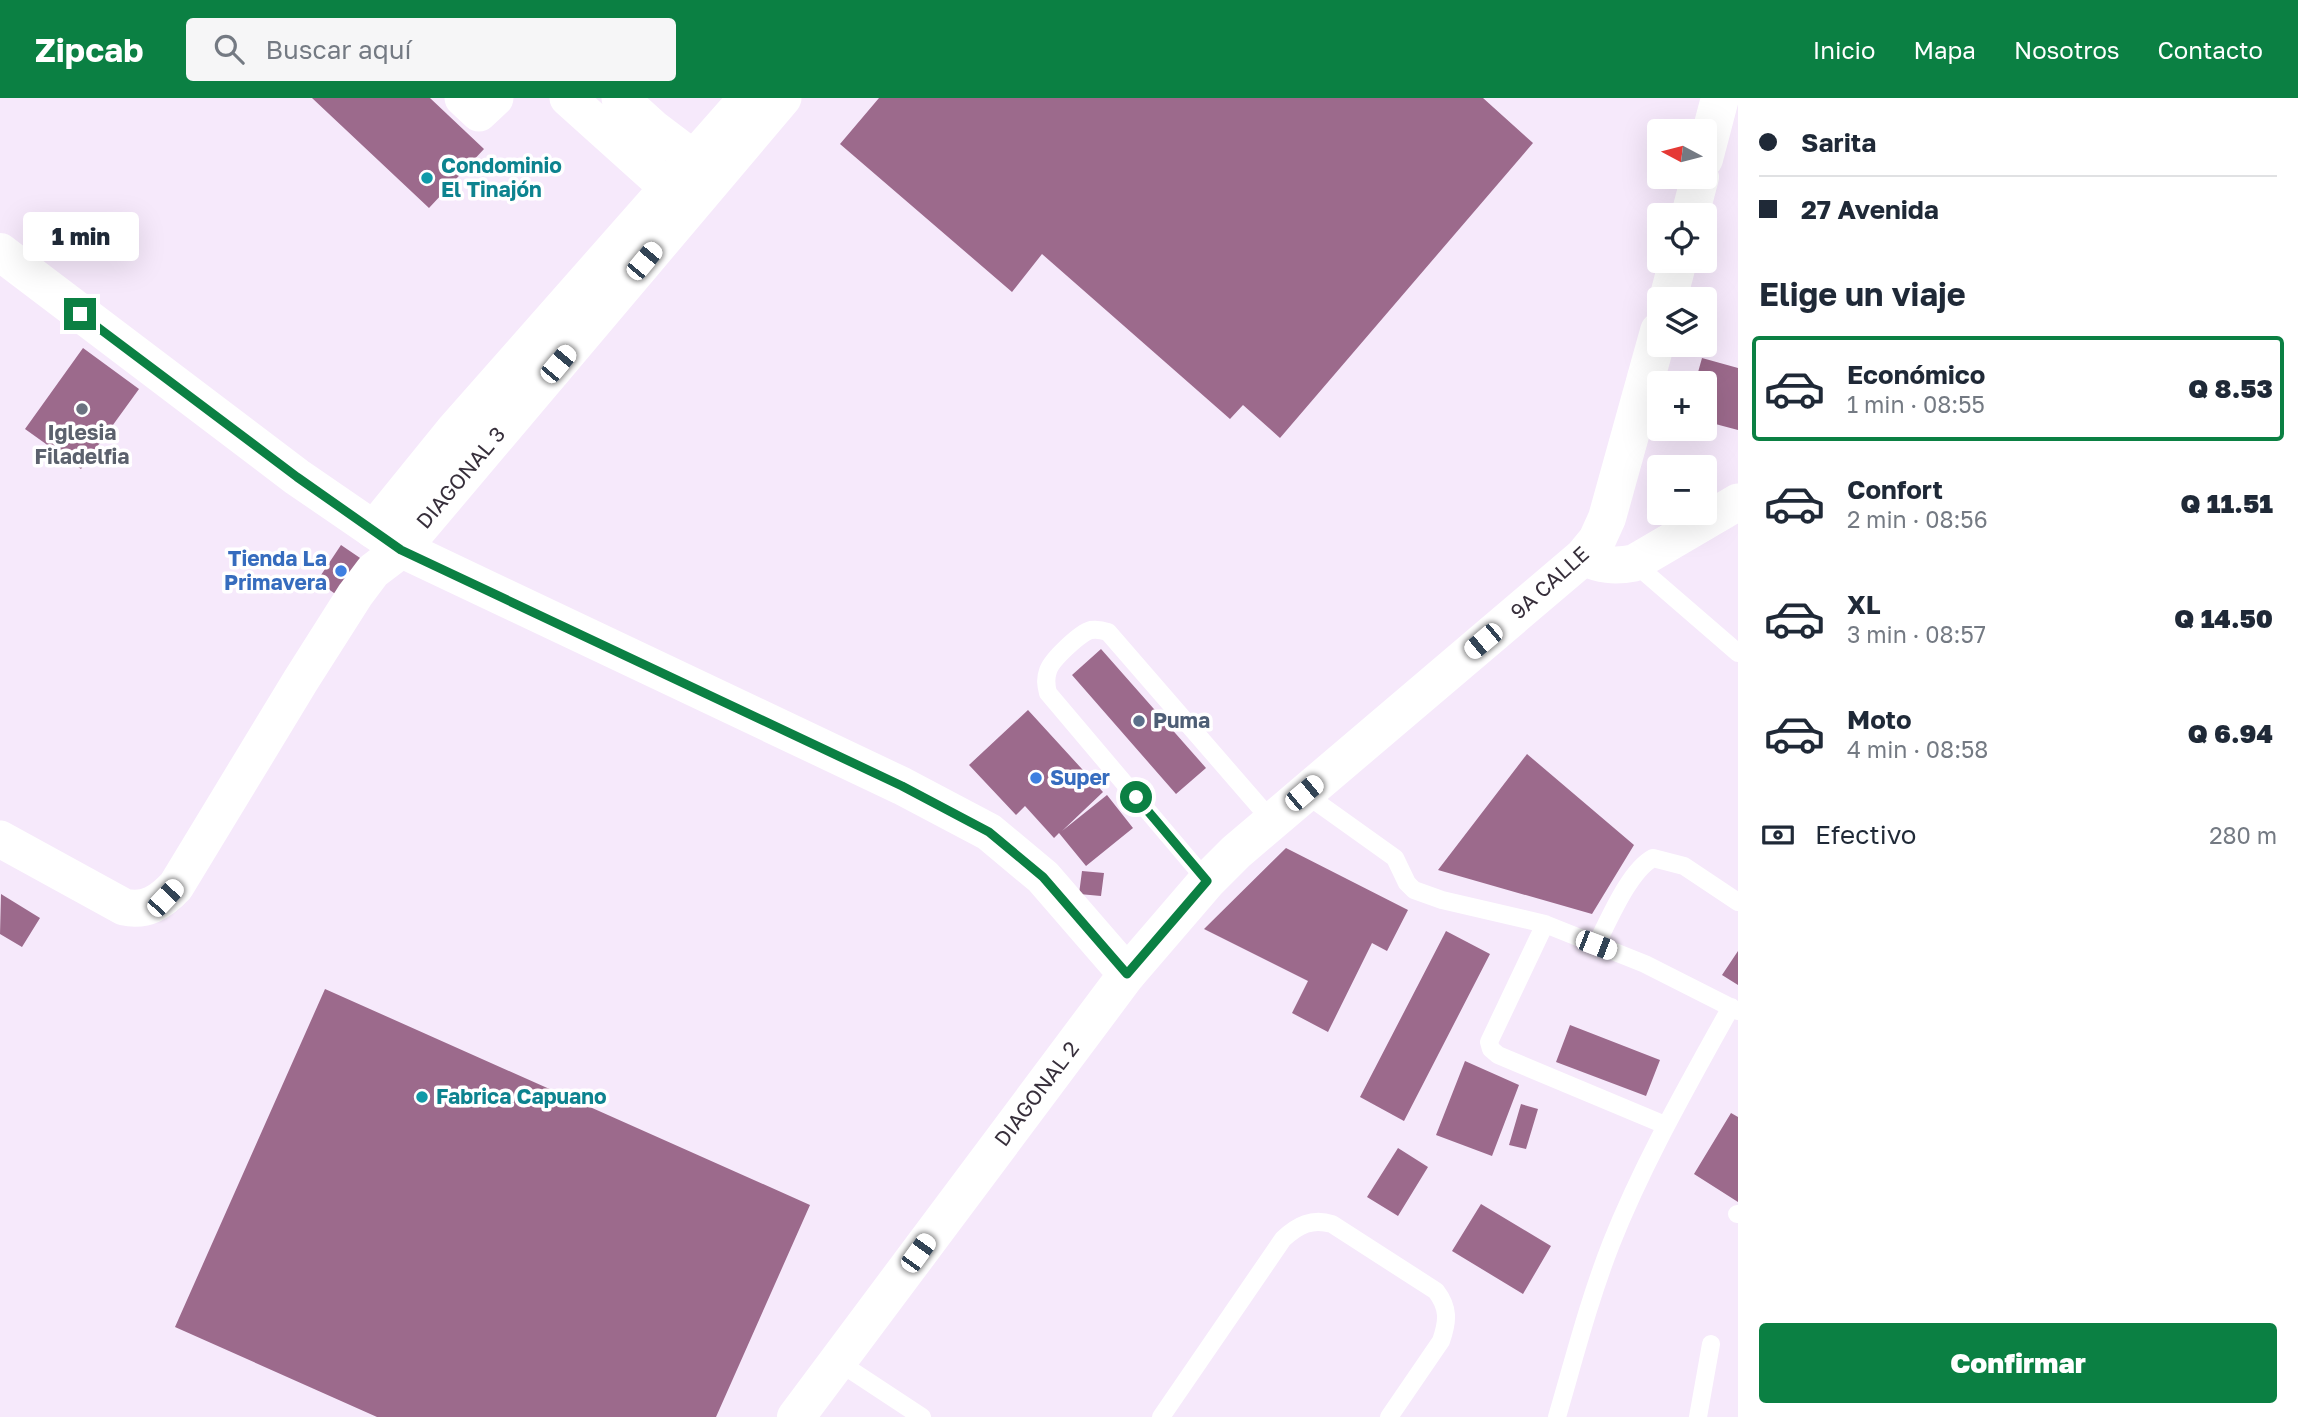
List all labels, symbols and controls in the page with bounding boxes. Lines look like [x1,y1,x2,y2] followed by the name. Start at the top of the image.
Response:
[186,18,676,81] search box
[35,30,144,69] text: Zipcab
[210,30,248,68] icon: search
[266,34,411,65] text: Buscar aquí
[1813,35,1875,64] text: Inicio
[1913,35,1976,64] text: Mapa
[2014,35,2120,64] text: Nosotros
[2158,35,2263,64] text: Contacto
[1647,119,1717,189] north arrow
[1647,119,1717,525] map controls
[1801,127,1876,158] text: Sarita
[441,152,562,202] place label: Condominio El Tinajón
[419,170,435,186] marker: Condominio El Tinajón
[1801,194,1939,225] text: 27 Avenida
[1647,203,1717,273] button: locate
[22,212,138,262] callout: 1 min
[52,222,110,250] text: 1 min
[623,238,666,284] car
[1759,275,1966,313] text: Elige un viaje
[1647,287,1717,357] button: layers
[64,298,96,330] route end
[537,341,580,387] car
[1763,357,1826,420] icon: car
[1847,359,1985,390] text: Económico
[1647,371,1717,441] button: +
[2188,373,2273,404] text: Q 8.53
[1847,390,1985,418] text: 1 min · 08:55
[74,401,90,417] marker: Iglesia Filadelfia
[34,419,130,469] place label: Iglesia Filadelfia
[410,421,510,534] street label: DIAGONAL 3
[1647,455,1717,525] button: −
[1763,472,1826,535] icon: car
[1847,474,1943,505] text: Confort
[2180,488,2273,519] text: Q 11.51
[1847,505,1988,533] text: 2 min · 08:56
[1505,540,1594,624] street label: 9A CALLE
[224,545,327,595] place label: Tienda La Primavera
[333,563,349,579] marker: Tienda La Primavera
[1763,587,1826,650] icon: car
[1847,589,1881,620] text: XL
[2174,603,2273,634] text: Q 14.50
[1461,619,1506,663] car
[1847,620,1986,648] text: 3 min · 08:57
[1763,702,1826,765] icon: car
[1847,704,1912,735] text: Moto
[1153,707,1210,733] place label: Puma
[1131,713,1147,729] marker: Puma
[2188,718,2273,749] text: Q 6.94
[1847,735,1988,763] text: 4 min · 08:58
[1050,764,1110,790] place label: Super
[1028,770,1044,786] marker: Super
[1282,771,1327,815] car
[1120,781,1152,813] route start
[1759,816,1797,854] icon: cash
[1815,819,1916,850] text: Efectivo
[2209,821,2277,849] text: 280 m
[143,875,188,921] car
[1573,928,1620,962] car
[988,1036,1084,1151] street label: DIAGONAL 2
[436,1083,607,1109] place label: Fabrica Capuano
[414,1089,430,1105] marker: Fabrica Capuano
[898,1230,939,1276] car
[1759,1323,2277,1403] button: Confirmar

